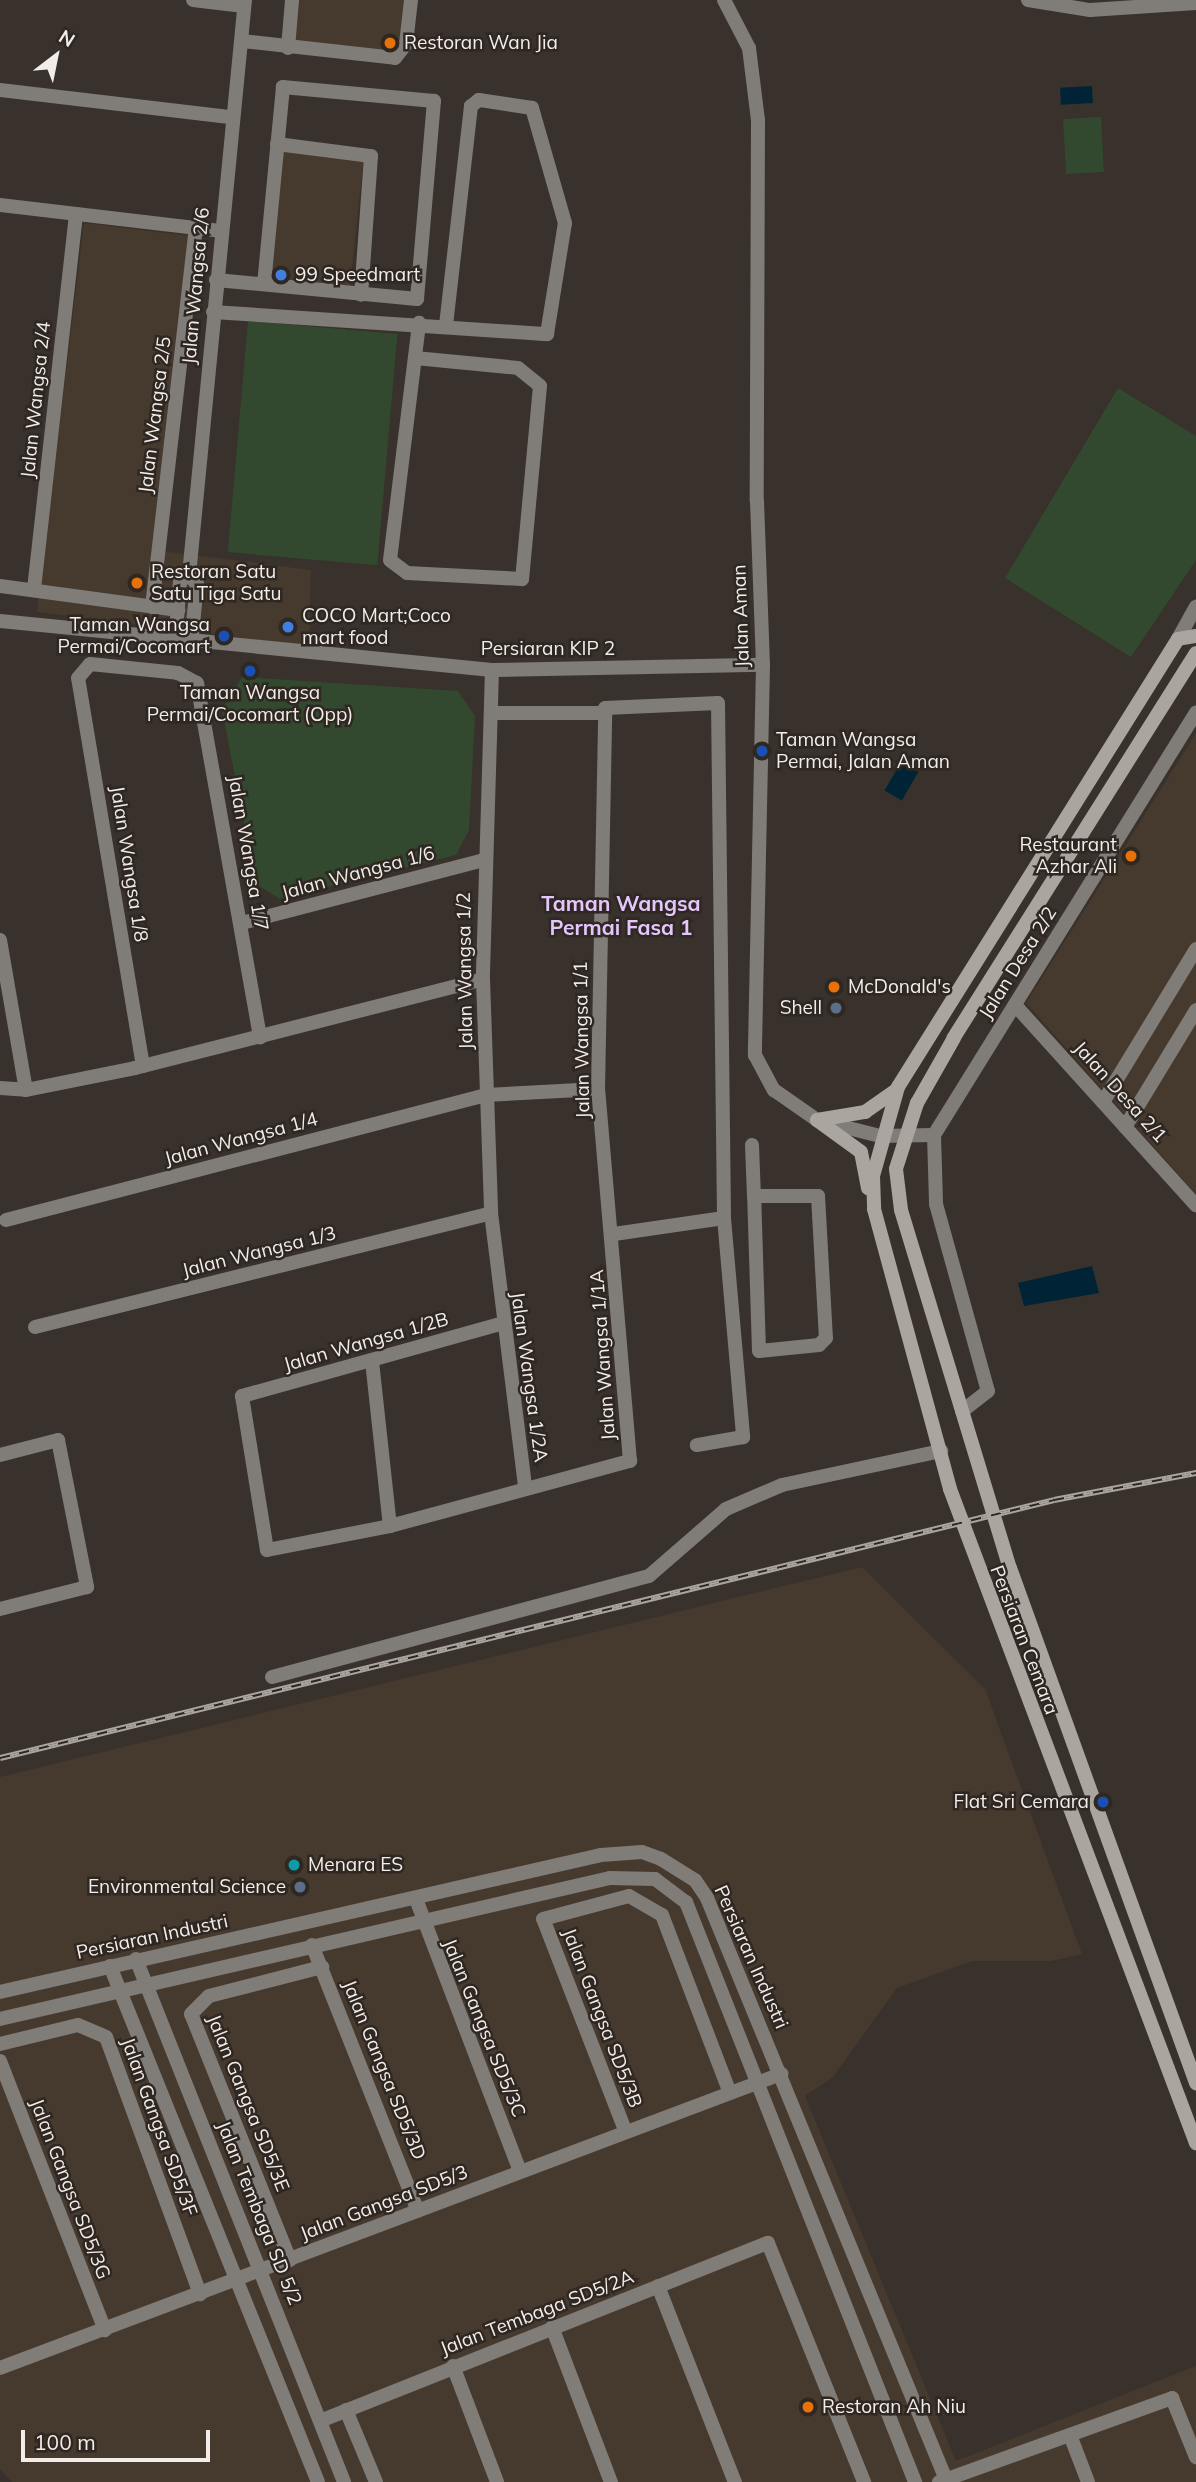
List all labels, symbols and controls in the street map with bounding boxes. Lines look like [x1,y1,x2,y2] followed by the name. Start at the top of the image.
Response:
[21,21,91,91] north arrow
[55,24,80,52] text: N
[404,32,558,54] place label: Restoran Wan Jia
[382,35,398,51] marker: Restoran Wan Jia
[178,206,214,366] street label: Jalan Wangsa 2/6
[295,264,420,286] place label: 99 Speedmart
[273,267,289,283] marker: 99 Speedmart
[16,320,56,480] street label: Jalan Wangsa 2/4
[134,335,176,495] street label: Jalan Wangsa 2/5
[151,561,281,605] place label: Restoran Satu Satu Tiga Satu
[728,564,754,668] street label: Jalan Aman
[129,575,145,591] marker: Restoran Satu Satu Tiga Satu
[302,605,451,649] place label: COCO Mart;Coco mart food
[58,614,210,658] place label: Taman Wangsa Permai/Cocomart
[280,619,296,635] marker: COCO Mart;Coco mart food
[216,628,232,644] marker: Taman Wangsa Permai/Cocomart
[481,638,615,660] street label: Persiaran KIP 2
[242,663,258,679] marker: Taman Wangsa Permai/Cocomart (Opp)
[147,682,353,726] place label: Taman Wangsa Permai/Cocomart (Opp)
[776,729,950,773] place label: Taman Wangsa Permai, Jalan Aman
[754,743,770,759] marker: Taman Wangsa Permai, Jalan Aman
[223,773,273,933] street label: Jalan Wangsa 1/7
[105,784,153,944] street label: Jalan Wangsa 1/8
[1019,834,1117,878] place label: Restaurant Azhar Ali
[279,842,437,904] street label: Jalan Wangsa 1/6
[1123,848,1139,864] marker: Restaurant Azhar Ali
[541,890,701,940] district label: Taman Wangsa Permai Fasa 1
[452,892,478,1050] street label: Jalan Wangsa 1/2
[974,903,1062,1023] street label: Jalan Desa 2/2
[569,961,595,1119] street label: Jalan Wangsa 1/1
[848,976,951,998] place label: McDonald's
[826,979,842,995] marker: McDonald's
[780,997,822,1019] place label: Shell
[828,1000,844,1016] marker: Shell
[1069,1037,1171,1147] street label: Jalan Desa 2/1
[162,1108,320,1170] street label: Jalan Wangsa 1/4
[180,1222,338,1282] street label: Jalan Wangsa 1/3
[586,1269,620,1441] street label: Jalan Wangsa 1/1A
[506,1290,552,1464] street label: Jalan Wangsa 1/2A
[281,1308,451,1376] street label: Jalan Wangsa 1/2B
[985,1562,1063,1718] street label: Persiaran Cemara
[954,1791,1089,1813] place label: Flat Sri Cemara
[1095,1794,1111,1810] marker: Flat Sri Cemara
[308,1854,403,1876] place label: Menara ES
[286,1857,302,1873] marker: Menara ES
[88,1876,286,1898] place label: Environmental Science
[292,1879,308,1895] marker: Environmental Science
[709,1882,793,2032] street label: Persiaran Industri
[74,1910,230,1964] street label: Persiaran Industri
[557,1925,647,2111] street label: Jalan Gangsa SD5/3B
[438,1935,530,2121] street label: Jalan Gangsa SD5/3C
[338,1977,430,2163] street label: Jalan Gangsa SD5/3D
[202,2011,294,2195] street label: Jalan Gangsa SD5/3E
[116,2035,202,2219] street label: Jalan Gangsa SD5/3F
[25,2096,115,2282] street label: Jalan Gangsa SD5/3G
[212,2118,306,2308] street label: Jalan Tembaga SD 5/2
[297,2161,471,2245] street label: Jalan Gangsa SD5/3
[437,2266,637,2360] street label: Jalan Tembaga SD5/2A
[822,2396,966,2418] place label: Restoran Ah Niu
[800,2399,816,2415] marker: Restoran Ah Niu
[24,2416,214,2460] scale bar
[34,2429,96,2455] text: 100 m

